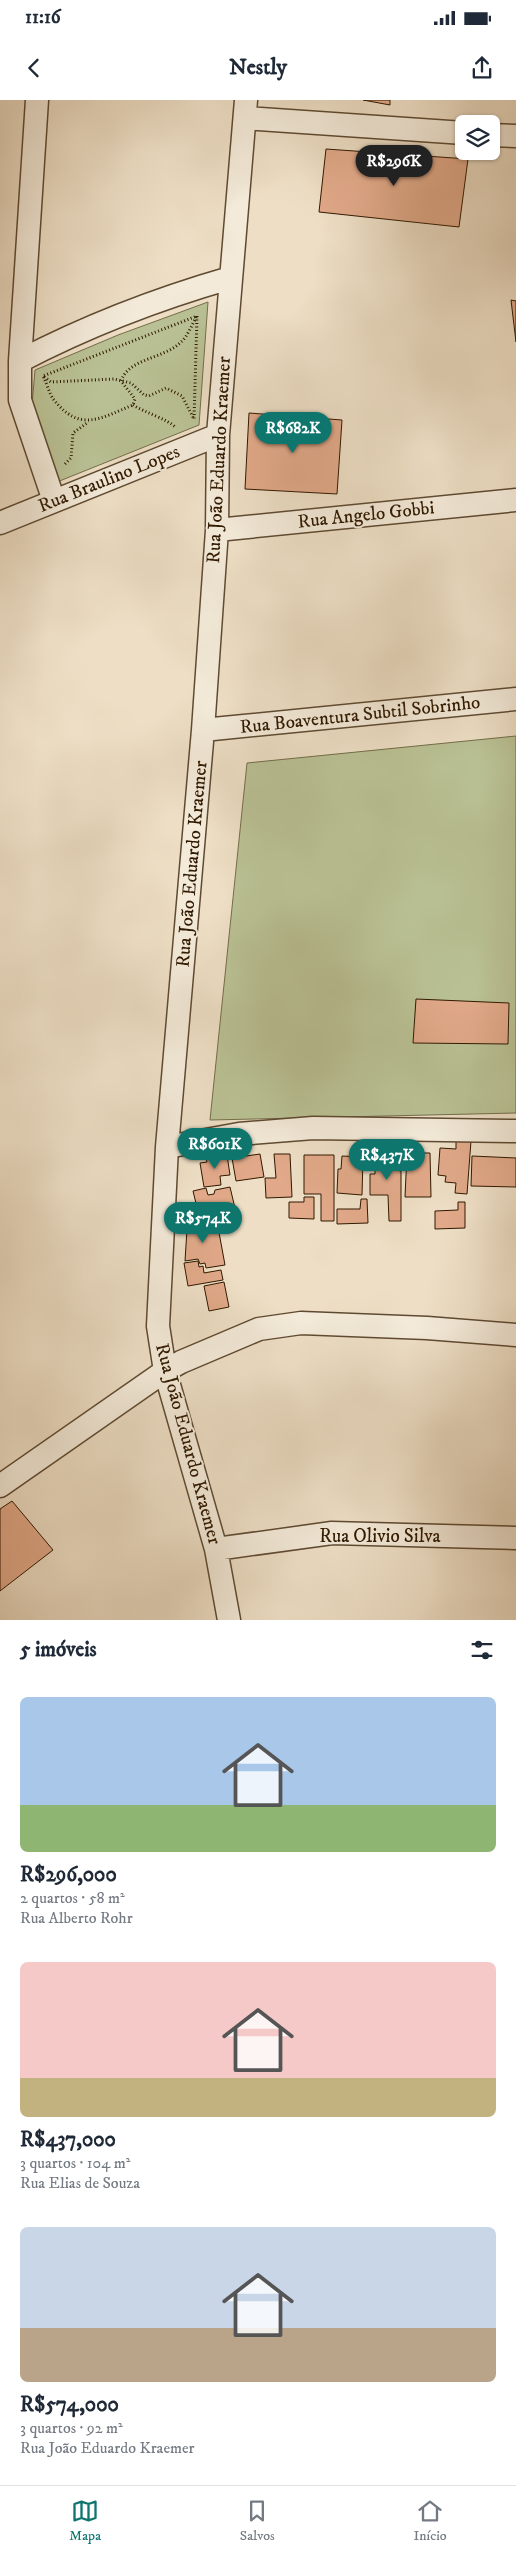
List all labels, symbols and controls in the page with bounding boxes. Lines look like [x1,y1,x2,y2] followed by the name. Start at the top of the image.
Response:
[25,6,61,29] text: 11:16
[20,54,48,82] icon: back
[229,54,287,81] text: Nestly
[468,54,496,82] icon: share
[455,115,500,160] map controls
[455,115,500,160] button: layers
[353,144,435,187] pin: R$296K
[367,151,421,171] text: R$296K
[202,356,236,564] street label: Rua João Eduardo Kraemer
[252,412,334,454] pin: R$682K
[266,418,320,438] text: R$682K
[35,440,183,518] street label: Rua Braulino Lopes
[297,496,436,534] street label: Rua Angelo Gobbi
[239,691,481,739] street label: Rua Boaventura Subtil Sobrinho
[172,760,212,968] street label: Rua João Eduardo Kraemer
[174,1128,256,1170] pin: R$601K
[188,1134,242,1154] text: R$601K
[346,1138,428,1181] pin: R$437K
[360,1145,414,1165] text: R$437K
[162,1202,244,1244] pin: R$574K
[175,1208,231,1228] text: R$574K
[150,1341,226,1547] street label: Rua João Eduardo Kraemer
[319,1525,441,1548] street label: Rua Olivio Silva
[468,1636,496,1664] icon: filters
[20,1637,97,1663] text: 5 imóveis
[213,1730,303,1820] icon: home
[20,1862,117,1888] text: R$296,000
[20,1888,125,1908] text: 2 quartos · 58 m²
[20,1908,133,1928] text: Rua Alberto Rohr
[213,1995,303,2085] icon: home
[20,2127,116,2153] text: R$437,000
[20,2153,131,2173] text: 3 quartos · 104 m²
[20,2173,140,2193] text: Rua Elias de Souza
[213,2260,303,2350] icon: home
[20,2392,119,2418] text: R$574,000
[20,2418,123,2438] text: 3 quartos · 92 m²
[20,2438,195,2458] text: Rua João Eduardo Kraemer
[69,2497,101,2545] tab: Mapa
[240,2497,275,2545] tab: Salvos
[413,2497,447,2545] tab: Início

